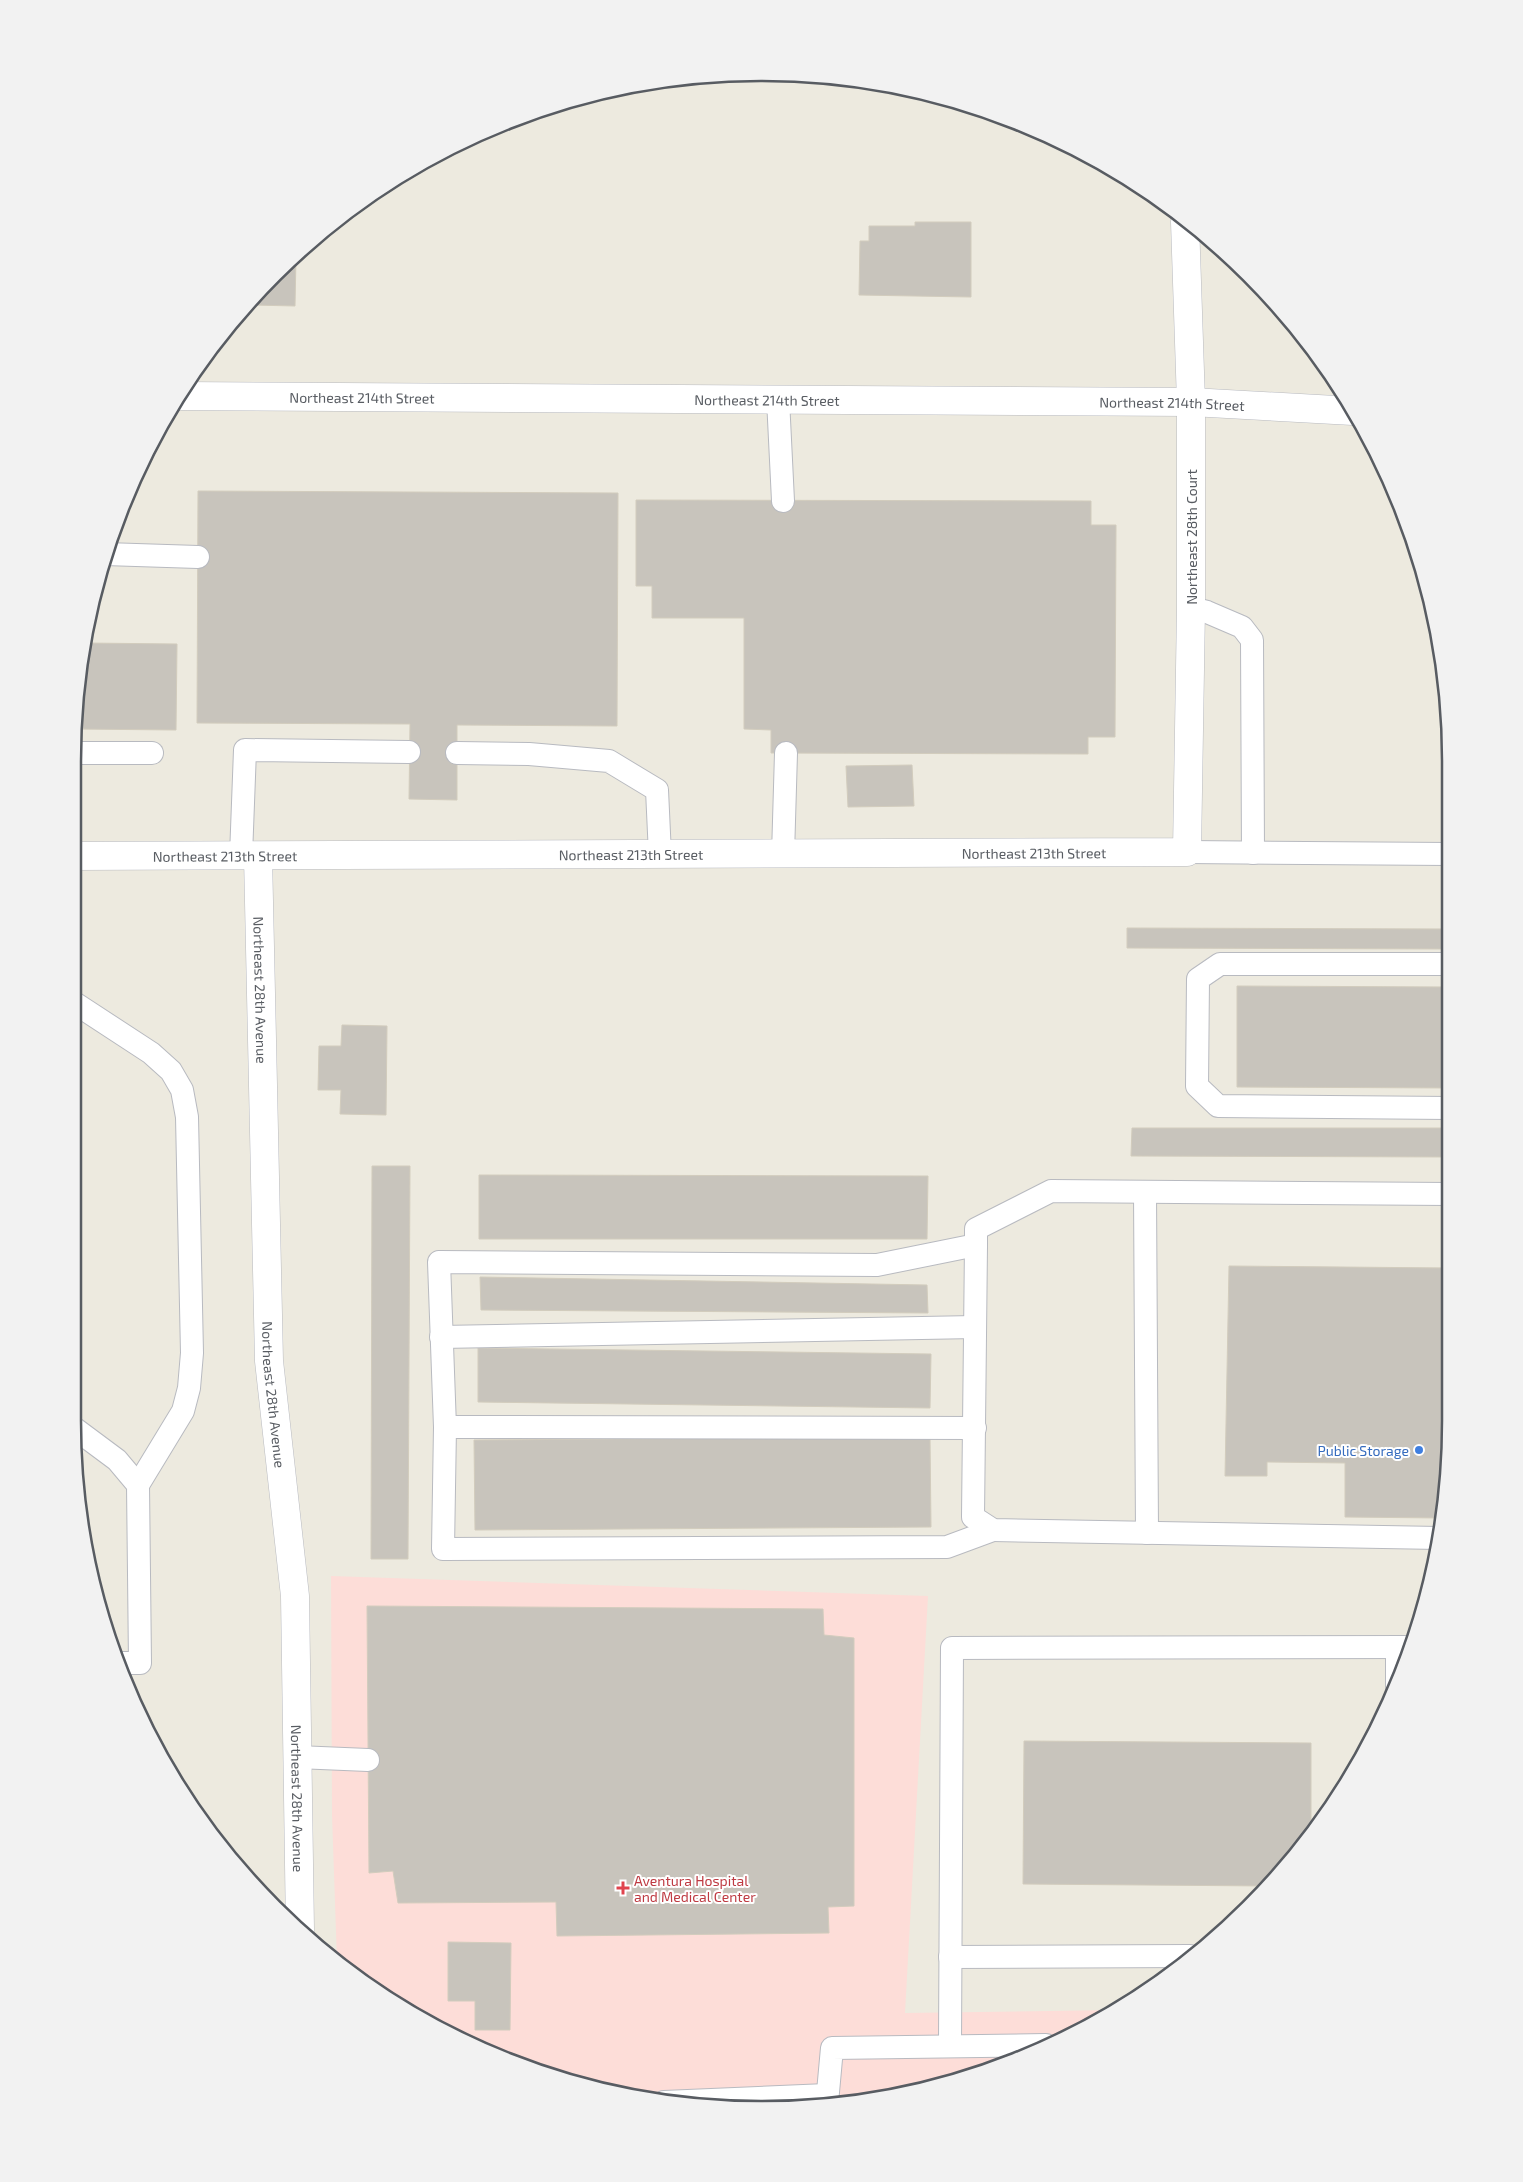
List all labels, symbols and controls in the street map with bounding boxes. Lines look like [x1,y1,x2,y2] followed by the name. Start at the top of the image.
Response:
[289,388,435,406] street label: Northeast 214th Street
[694,391,840,408] street label: Northeast 214th Street
[1099,393,1245,413] street label: Northeast 214th Street
[1183,469,1200,605] street label: Northeast 28th Court
[962,844,1106,861] street label: Northeast 213th Street
[559,845,703,863] street label: Northeast 213th Street
[153,847,297,864] street label: Northeast 213th Street
[251,916,271,1064] street label: Northeast 28th Avenue
[260,1321,289,1469] street label: Northeast 28th Avenue
[1318,1442,1409,1459] place label: Public Storage
[1413,1444,1425,1456] marker: Public Storage
[288,1725,308,1872] street label: Northeast 28th Avenue
[634,1872,756,1905] place label: Aventura Hospital and Medical Center
[616,1881,630,1895] marker: Aventura Hospital and Medical Center

